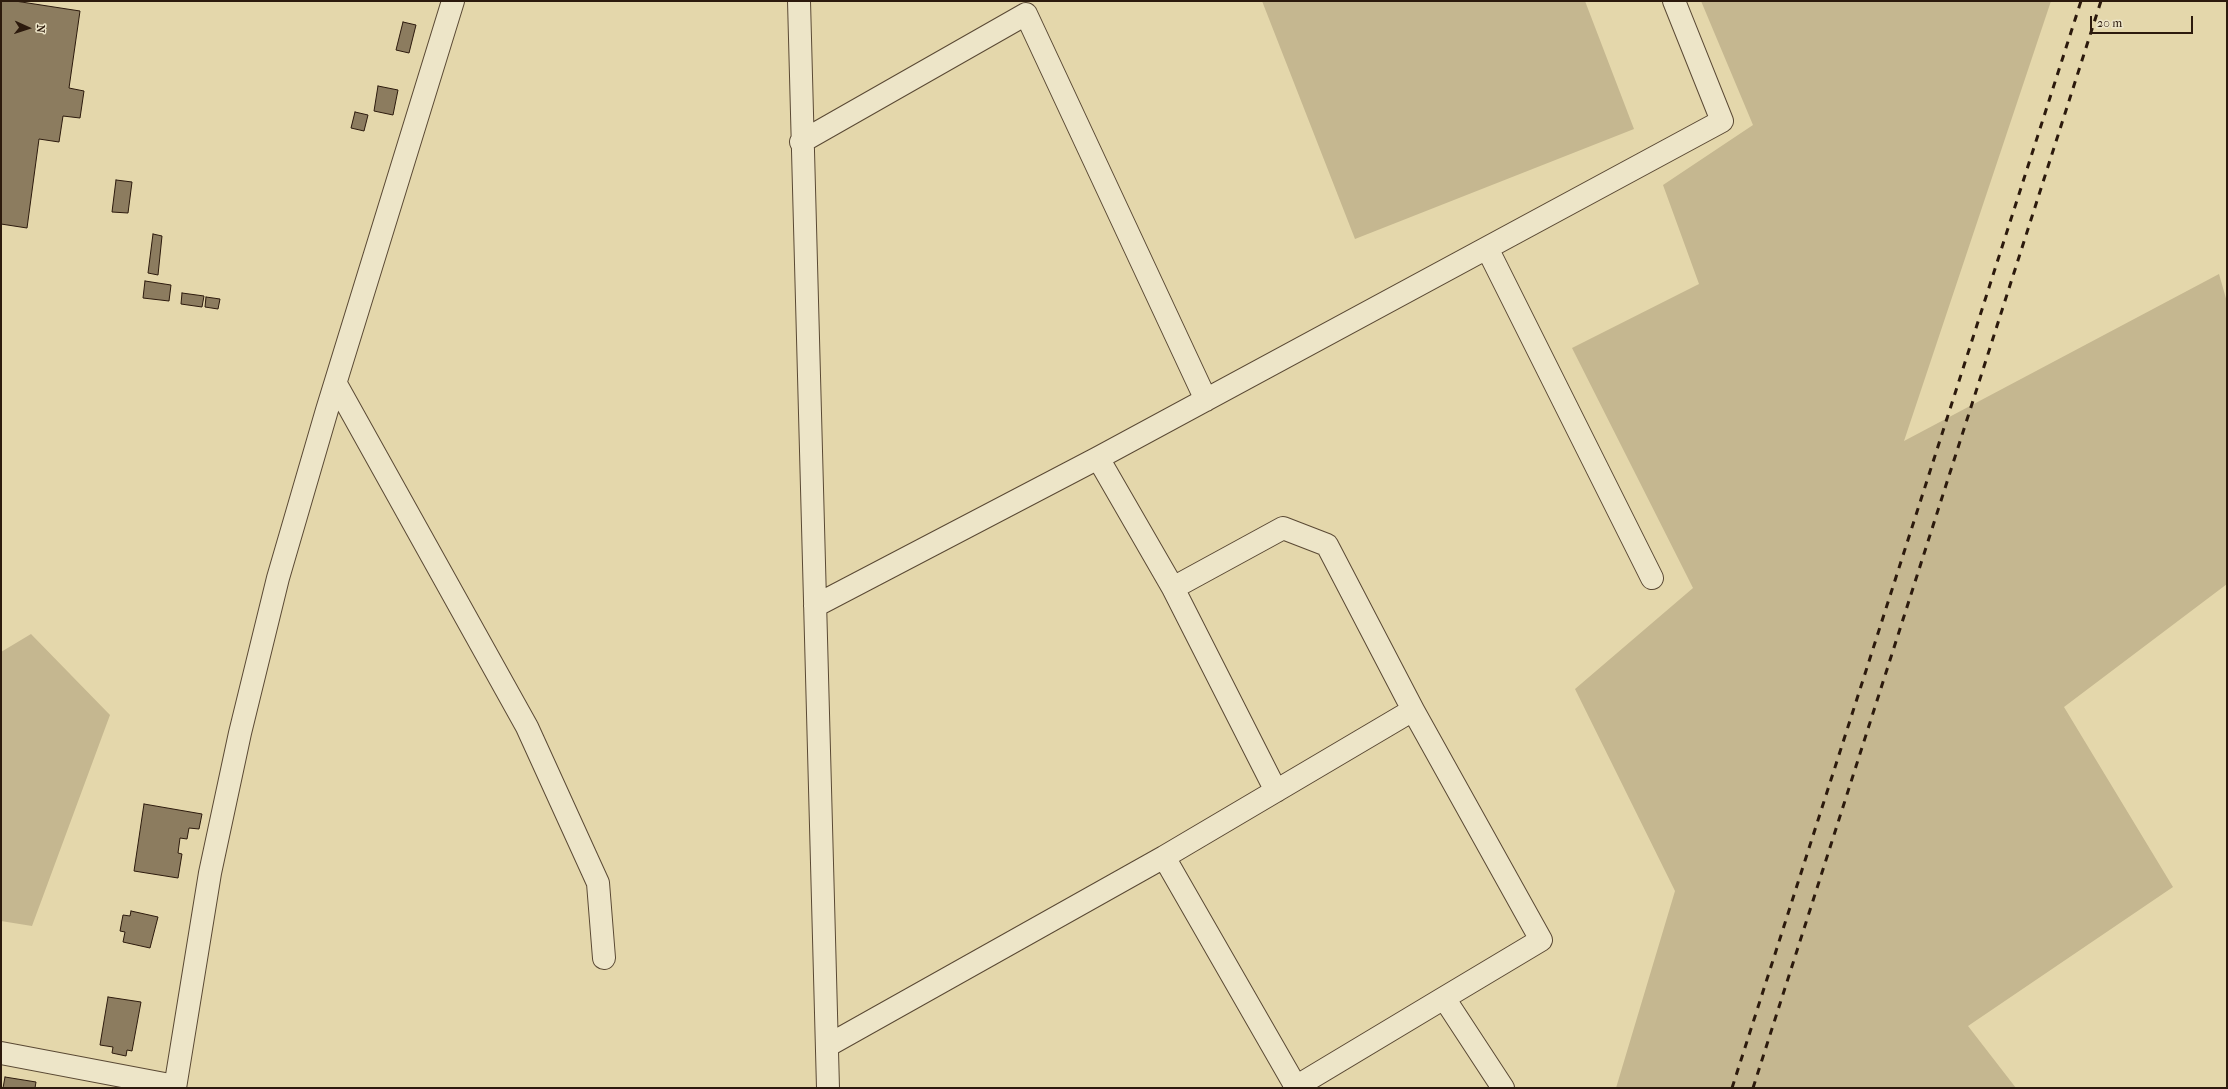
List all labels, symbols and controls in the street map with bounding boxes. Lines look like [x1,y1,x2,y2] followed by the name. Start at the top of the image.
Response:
[8,8,48,48] north arrow
[2092,8,2195,34] scale bar
[2097,16,2122,30] text: 20 m
[34,24,47,33] text: N

